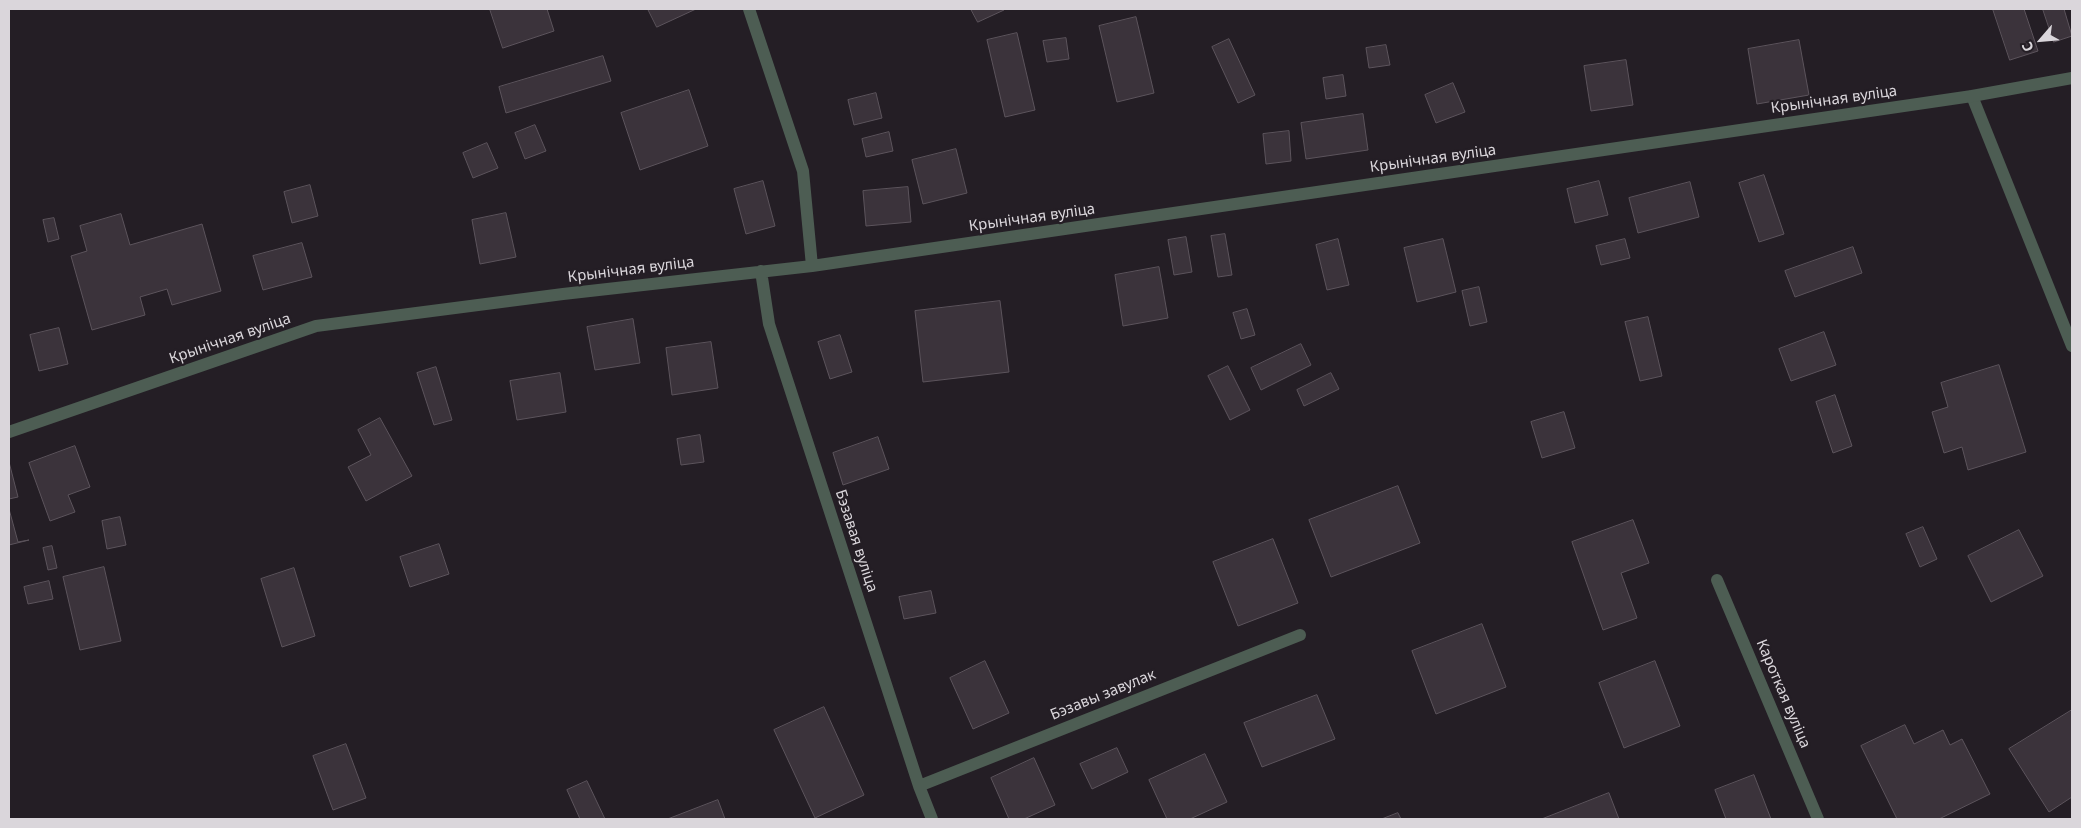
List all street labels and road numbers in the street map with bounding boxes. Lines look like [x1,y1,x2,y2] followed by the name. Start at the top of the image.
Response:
[1770,82,1898,118] street label: Крынічная вуліца
[1369,141,1497,177] street label: Крынічная вуліца
[968,200,1096,236] street label: Крынічная вуліца
[567,253,695,287] street label: Крынічная вуліца
[167,310,293,368] street label: Крынічная вуліца
[831,487,881,595] street label: Бэзавая вуліца
[1752,637,1814,751] street label: Кароткая вуліца
[1048,666,1158,724] street label: Бэзавы завулак

